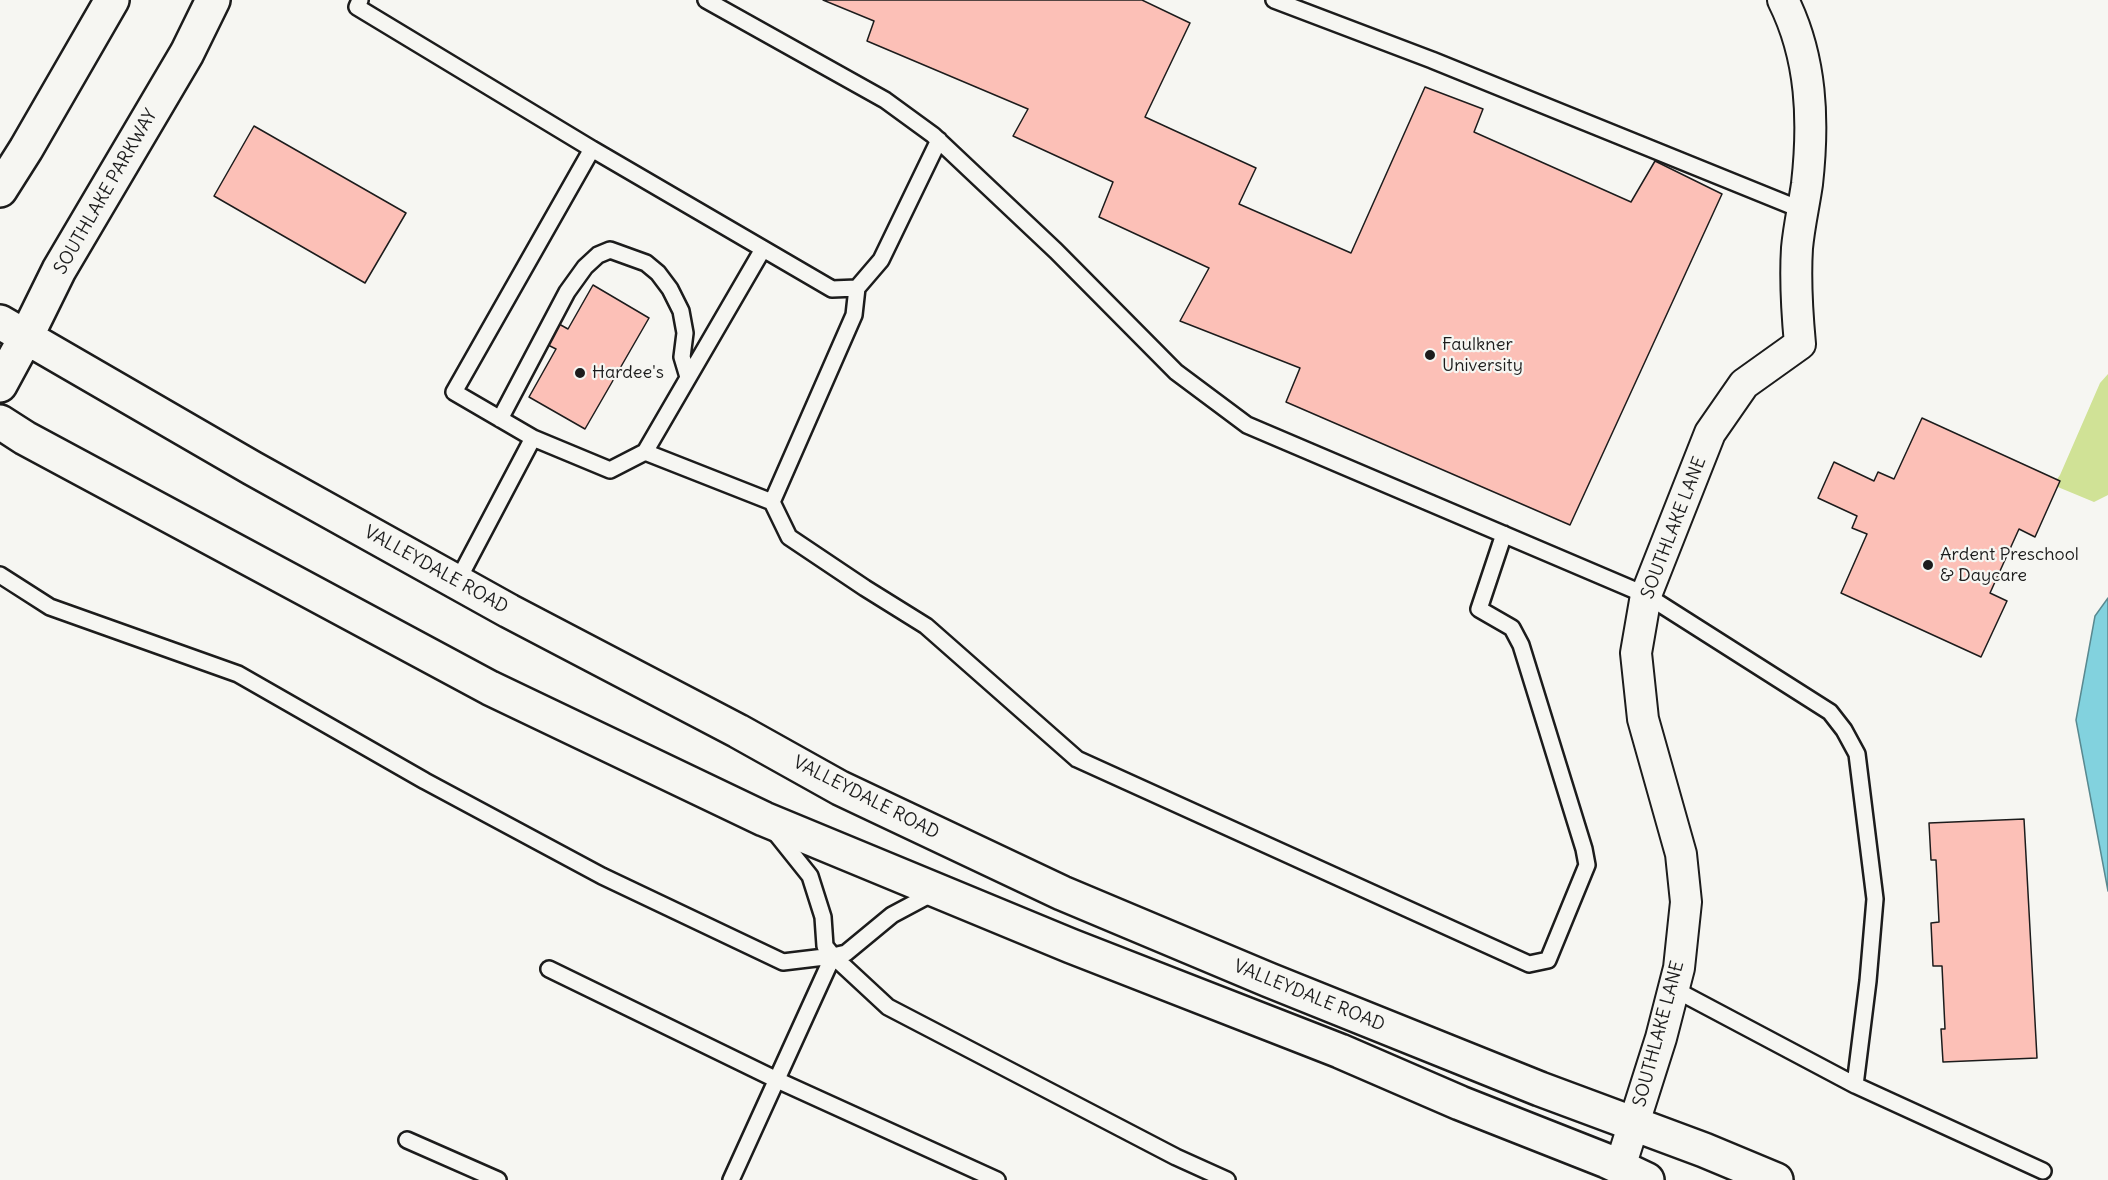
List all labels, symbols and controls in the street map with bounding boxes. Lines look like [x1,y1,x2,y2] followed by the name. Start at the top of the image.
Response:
[50,106,162,278] street label: SOUTHLAKE PARKWAY
[1442,334,1523,376] place label: Faulkner University
[1423,348,1437,362] marker: Faulkner University
[592,362,664,384] place label: Hardee's
[573,366,587,380] marker: Hardee's
[1637,454,1711,602] street label: SOUTHLAKE LANE
[360,522,512,618] street label: VALLEYDALE ROAD
[1940,544,2079,586] place label: Ardent Preschool & Daycare
[1921,558,1935,572] marker: Ardent Preschool & Daycare
[789,752,943,844] street label: VALLEYDALE ROAD
[1230,956,1388,1036] street label: VALLEYDALE ROAD
[1629,959,1689,1109] street label: SOUTHLAKE LANE

